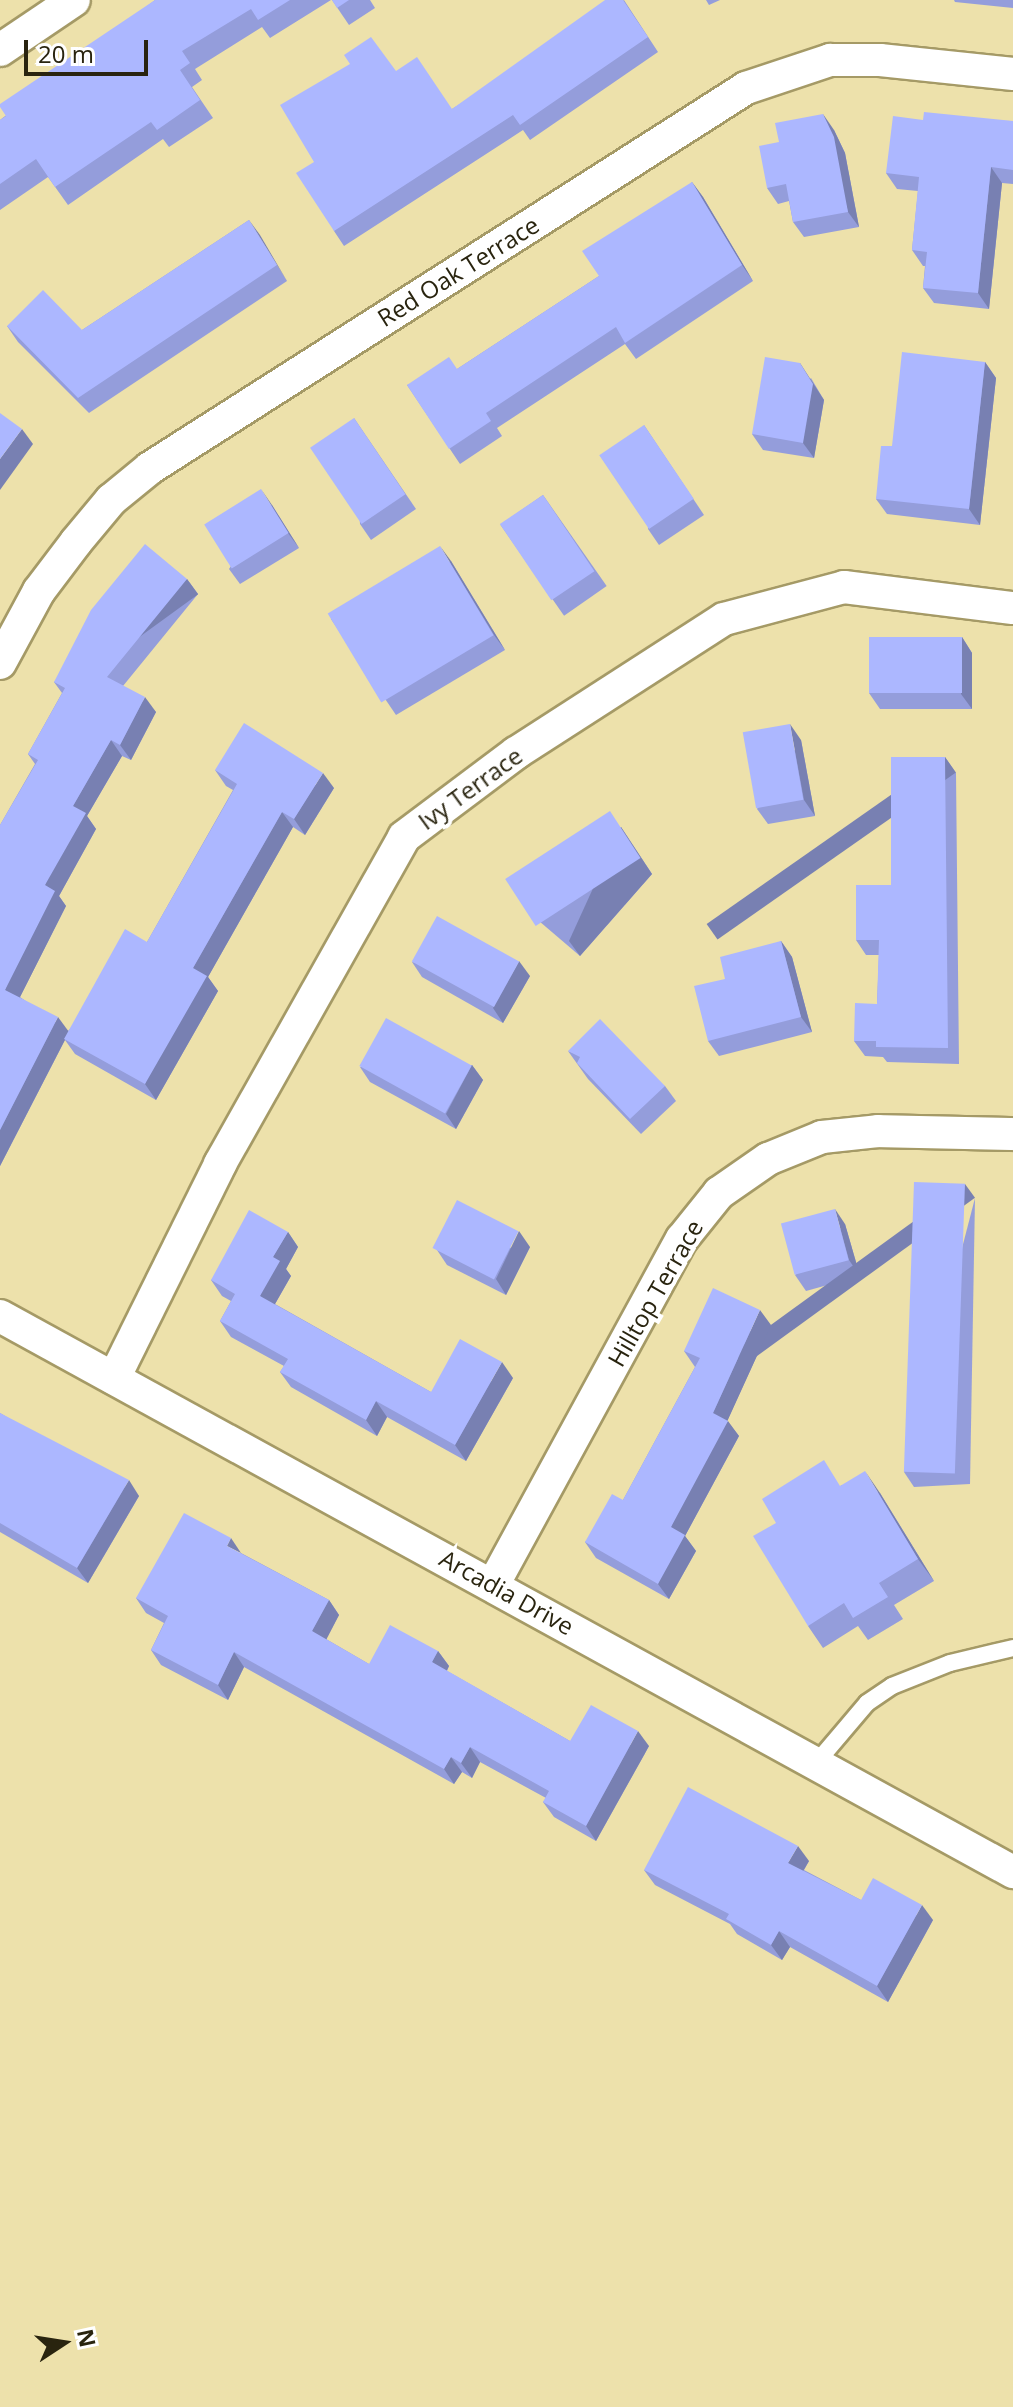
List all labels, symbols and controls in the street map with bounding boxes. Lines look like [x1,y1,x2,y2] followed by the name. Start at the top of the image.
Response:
[28,24,152,74] scale bar
[38,37,94,70] text: 20 m
[372,210,544,332] street label: Red Oak Terrace
[412,741,528,835] street label: Ivy Terrace
[601,1215,709,1371] street label: Hilltop Terrace
[435,1543,579,1641] street label: Arcadia Drive
[24,2303,104,2383] north arrow
[71,2326,104,2350] text: N

